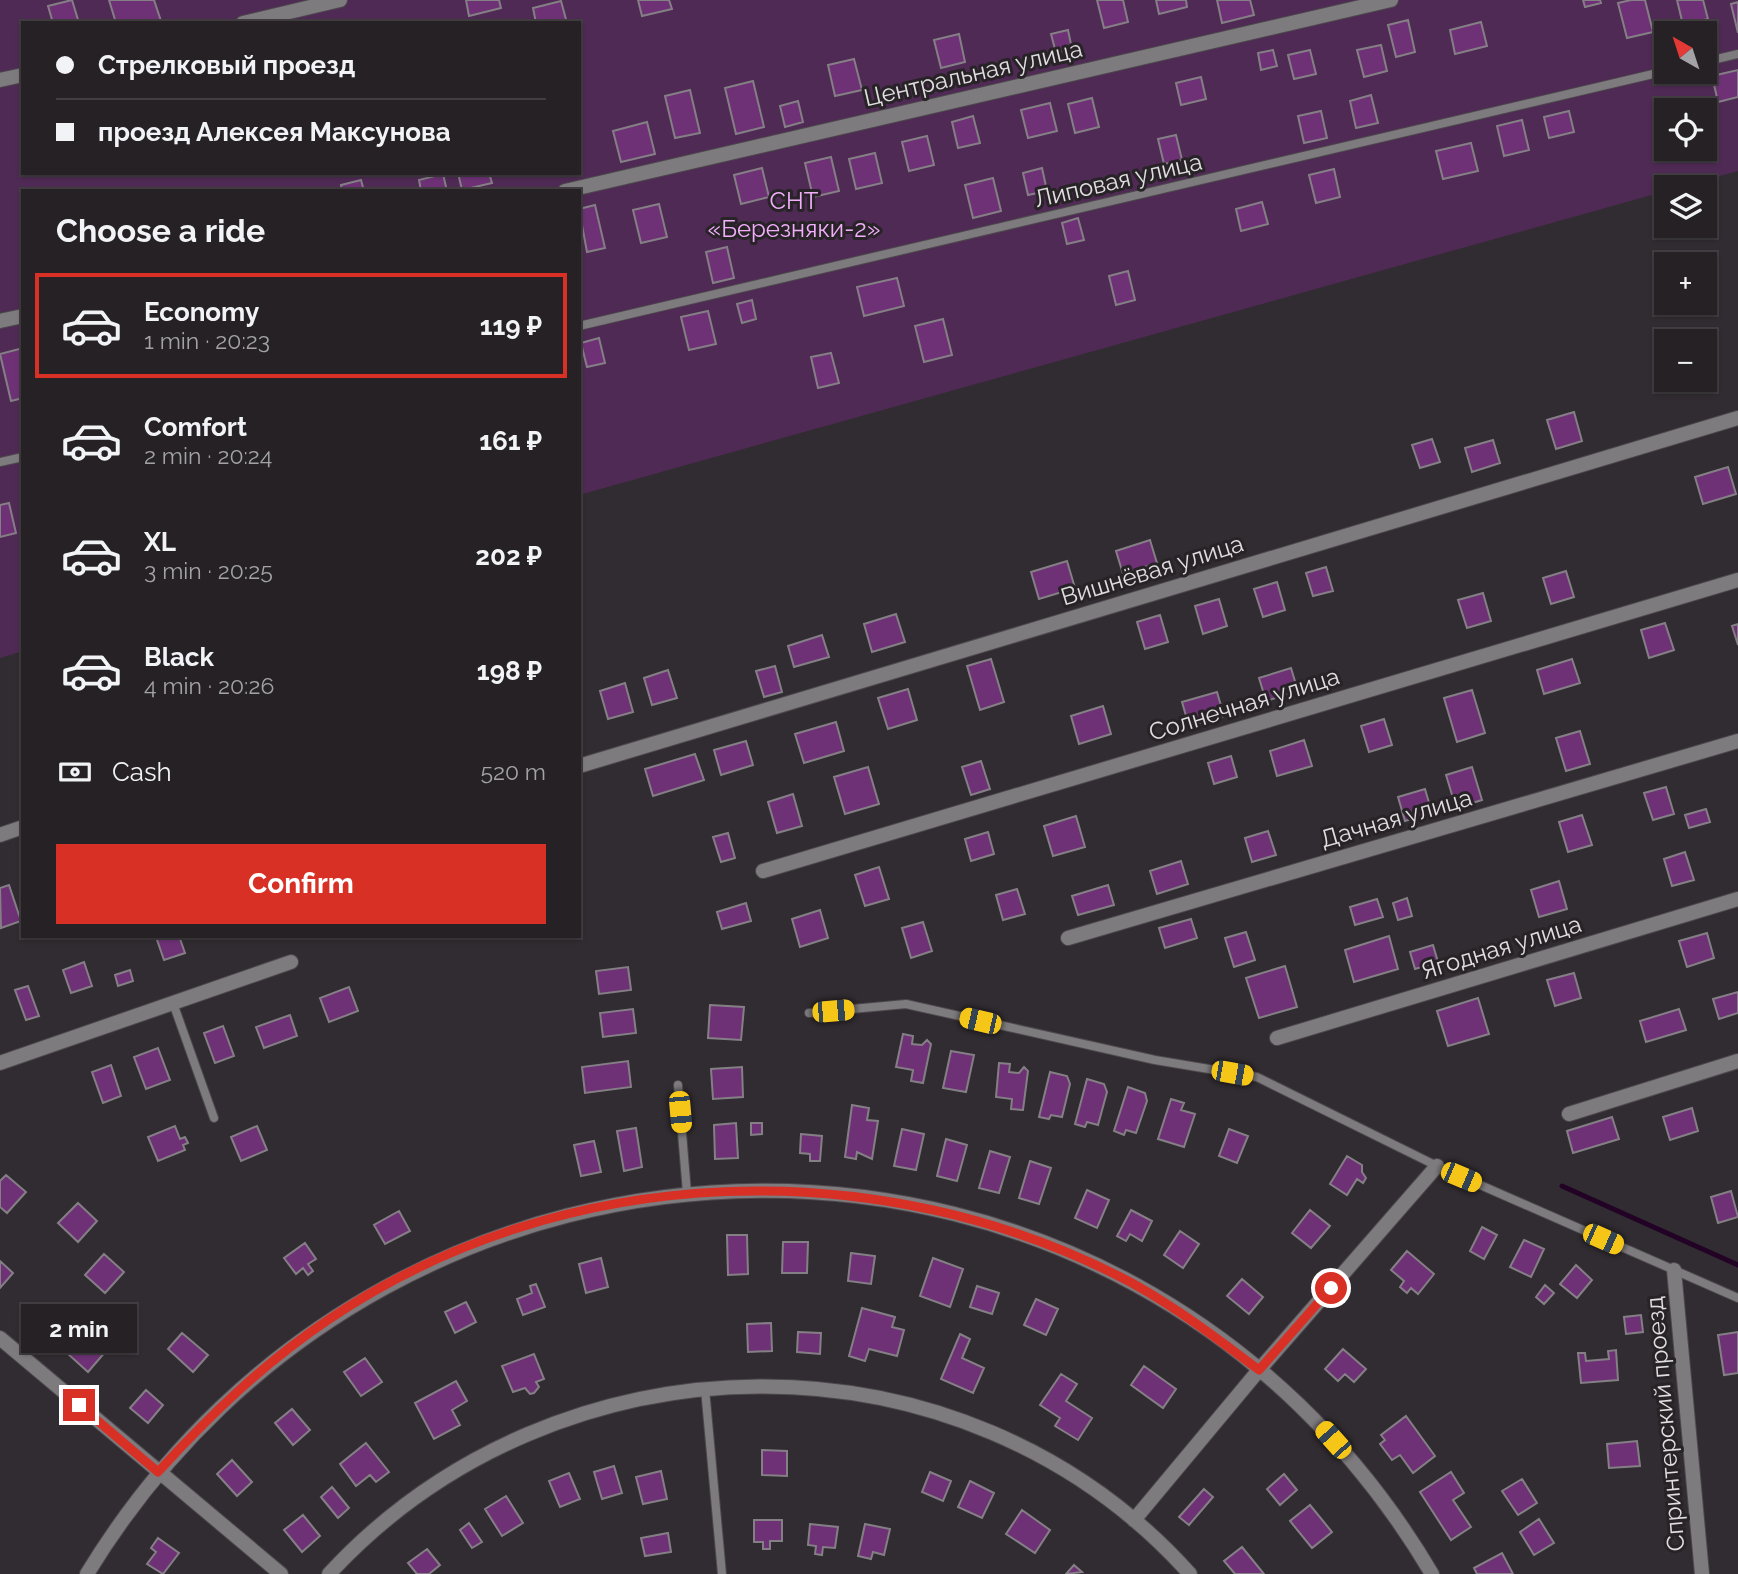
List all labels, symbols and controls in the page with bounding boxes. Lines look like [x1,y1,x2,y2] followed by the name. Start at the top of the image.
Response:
[1654,21,1717,84] north arrow
[1654,21,1717,392] map controls
[861,34,1085,112] street label: Центральная улица
[98,50,355,80] text: Стрелковый проезд
[1654,98,1717,161] button: locate
[98,117,451,147] text: проезд Алексея Максунова
[1031,147,1205,213] street label: Липовая улица
[1654,175,1717,238] button: layers
[708,186,880,243] park label: СНТ «Березняки-2»
[56,212,265,249] text: Choose a ride
[1654,252,1717,315] button: +
[60,294,123,357] icon: car
[144,297,259,327] text: Economy
[480,311,542,341] text: 119 ₽
[144,327,270,354] text: 1 min · 20:23
[1654,329,1717,392] button: −
[60,409,123,472] icon: car
[144,412,247,442] text: Comfort
[479,426,542,456] text: 161 ₽
[144,442,272,469] text: 2 min · 20:24
[60,524,123,587] icon: car
[144,527,176,557] text: XL
[1057,528,1247,612] street label: Вишнёвая улица
[475,541,542,571] text: 202 ₽
[144,557,273,584] text: 3 min · 20:25
[60,639,123,702] icon: car
[144,642,214,672] text: Black
[477,656,542,686] text: 198 ₽
[1145,661,1343,747] street label: Солнечная улица
[144,672,274,699] text: 4 min · 20:26
[56,753,94,791] icon: cash
[112,757,172,787] text: Cash
[480,758,546,785] text: 520 m
[1317,783,1475,853] street label: Дачная улица
[56,844,546,924] button: Confirm
[1417,909,1585,985] street label: Ягодная улица
[812,999,855,1023] car
[958,1006,1003,1036] car
[1210,1059,1255,1087] car
[668,1090,693,1134] car
[1438,1159,1485,1195] car
[1580,1221,1627,1257] car
[1315,1272,1347,1304] route start
[1639,1295,1691,1553] street label: Спринтерский проезд
[21,1304,137,1352] callout: 2 min
[49,1315,109,1342] text: 2 min
[63,1389,95,1421] route end
[1312,1417,1355,1463] car

